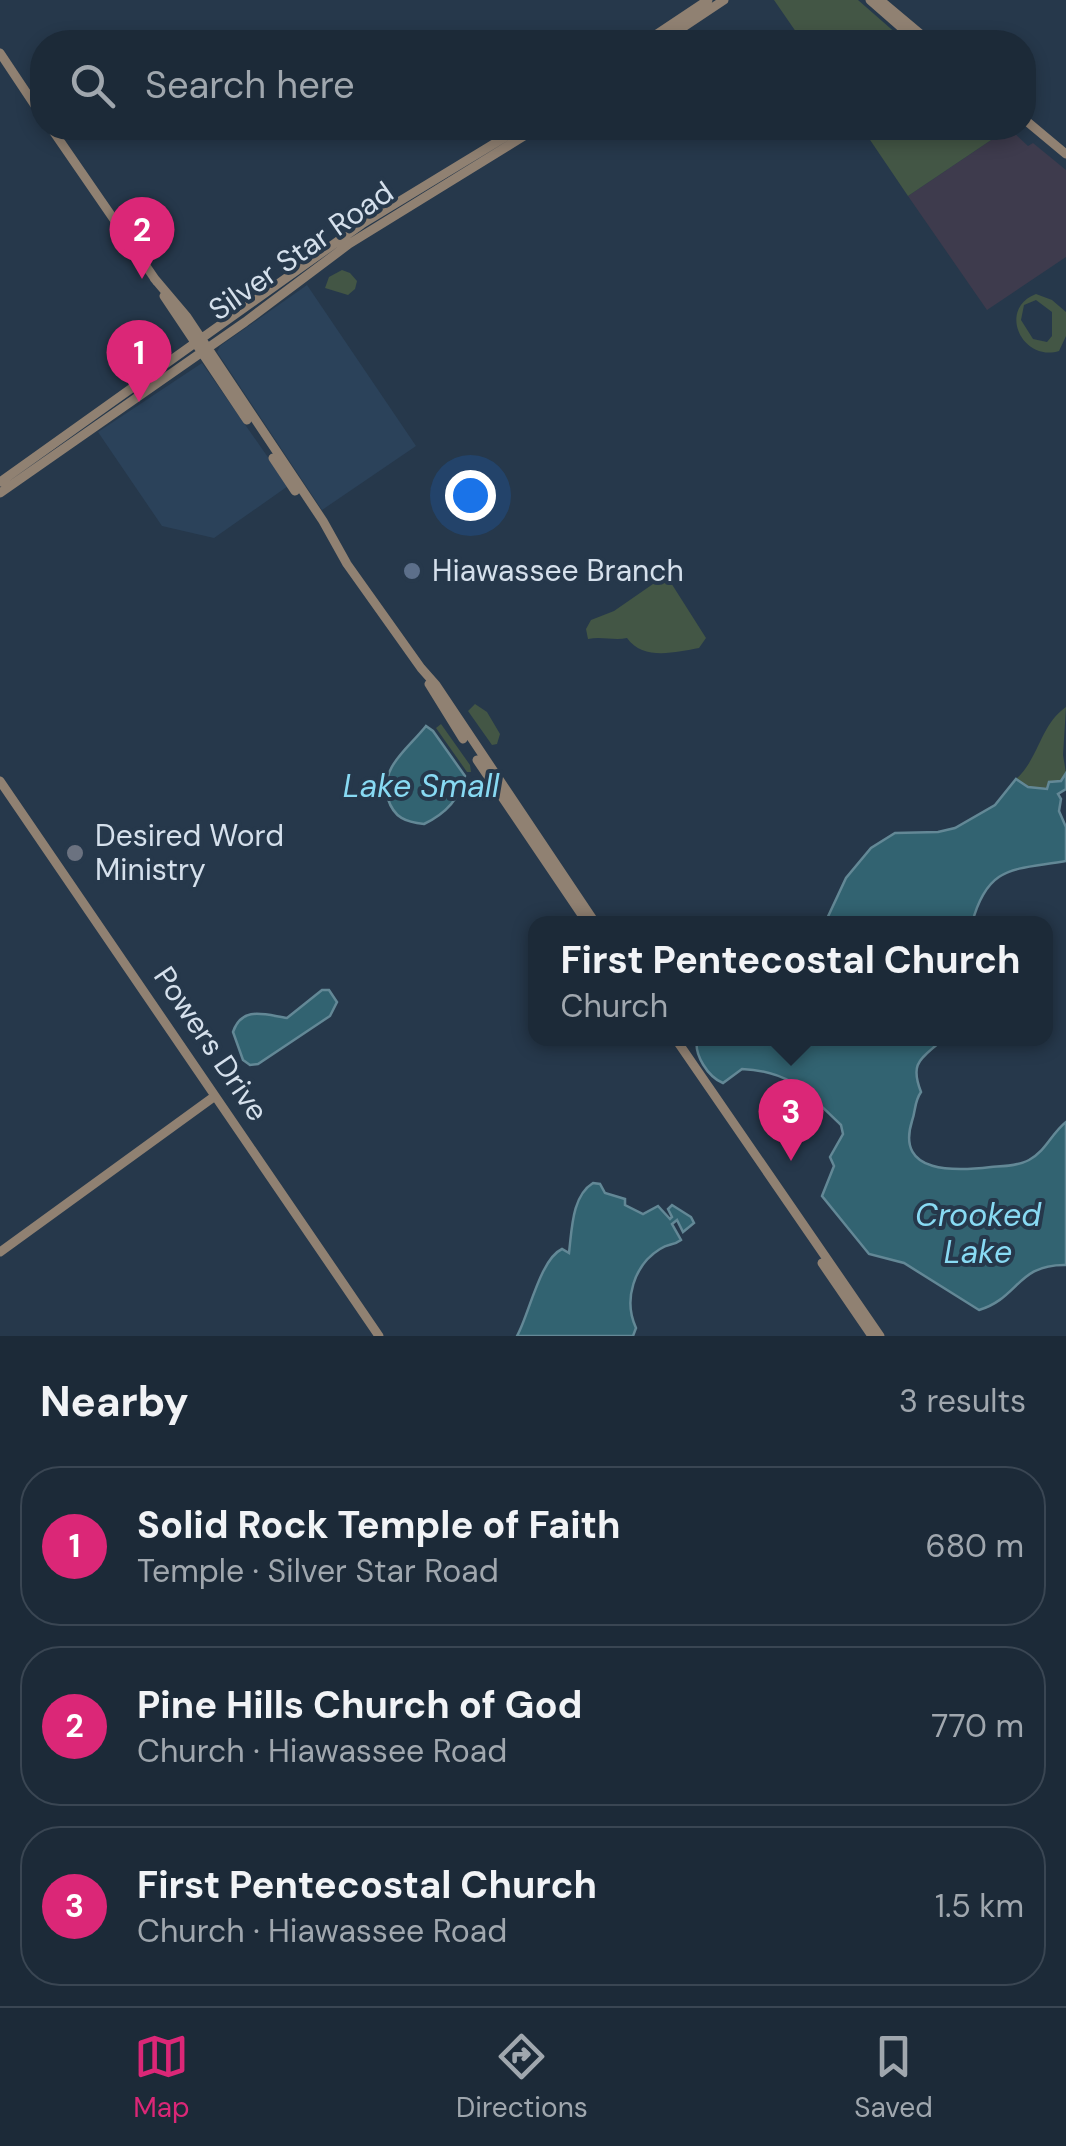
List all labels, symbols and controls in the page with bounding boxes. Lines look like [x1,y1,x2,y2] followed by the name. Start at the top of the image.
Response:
[30,30,1036,140] search box
[65,58,120,113] icon: search
[145,60,355,110] text: Search here
[201,172,401,329] street label: Silver Star Road
[110,196,174,279] pin: 2
[106,320,172,402] pin: 1
[445,470,496,521] your location
[432,551,684,590] place label: Hiawassee Branch
[401,560,423,582] marker: Hiawassee Branch
[343,765,500,807] water label: Lake Small
[95,816,284,889] place label: Desired Word Ministry
[64,842,86,864] marker: Desired Word Ministry
[528,916,1053,1046] popup
[560,935,1021,985] text: First Pentecostal Church
[145,959,277,1129] street label: Powers Drive
[560,985,668,1027] text: Church
[758,1078,824,1161] pin: 3
[915,1194,1042,1273] water label: Crooked Lake
[40,1374,189,1429] text: Nearby
[899,1380,1026,1422] text: 3 results
[137,1500,621,1550] text: Solid Rock Temple of Faith
[69,1525,80,1567] text: 1
[926,1525,1024,1567] text: 680 m
[137,1550,499,1592] text: Temple · Silver Star Road
[137,1680,582,1730] text: Pine Hills Church of God
[65,1705,84,1747] text: 2
[931,1705,1024,1747] text: 770 m
[137,1730,507,1772] text: Church · Hiawassee Road
[137,1860,597,1910] text: First Pentecostal Church
[65,1885,84,1927] text: 3
[935,1885,1024,1927] text: 1.5 km
[137,1910,507,1952] text: Church · Hiawassee Road
[133,2029,190,2126] tab: Map
[456,2029,588,2126] tab: Directions
[854,2029,933,2126] tab: Saved

